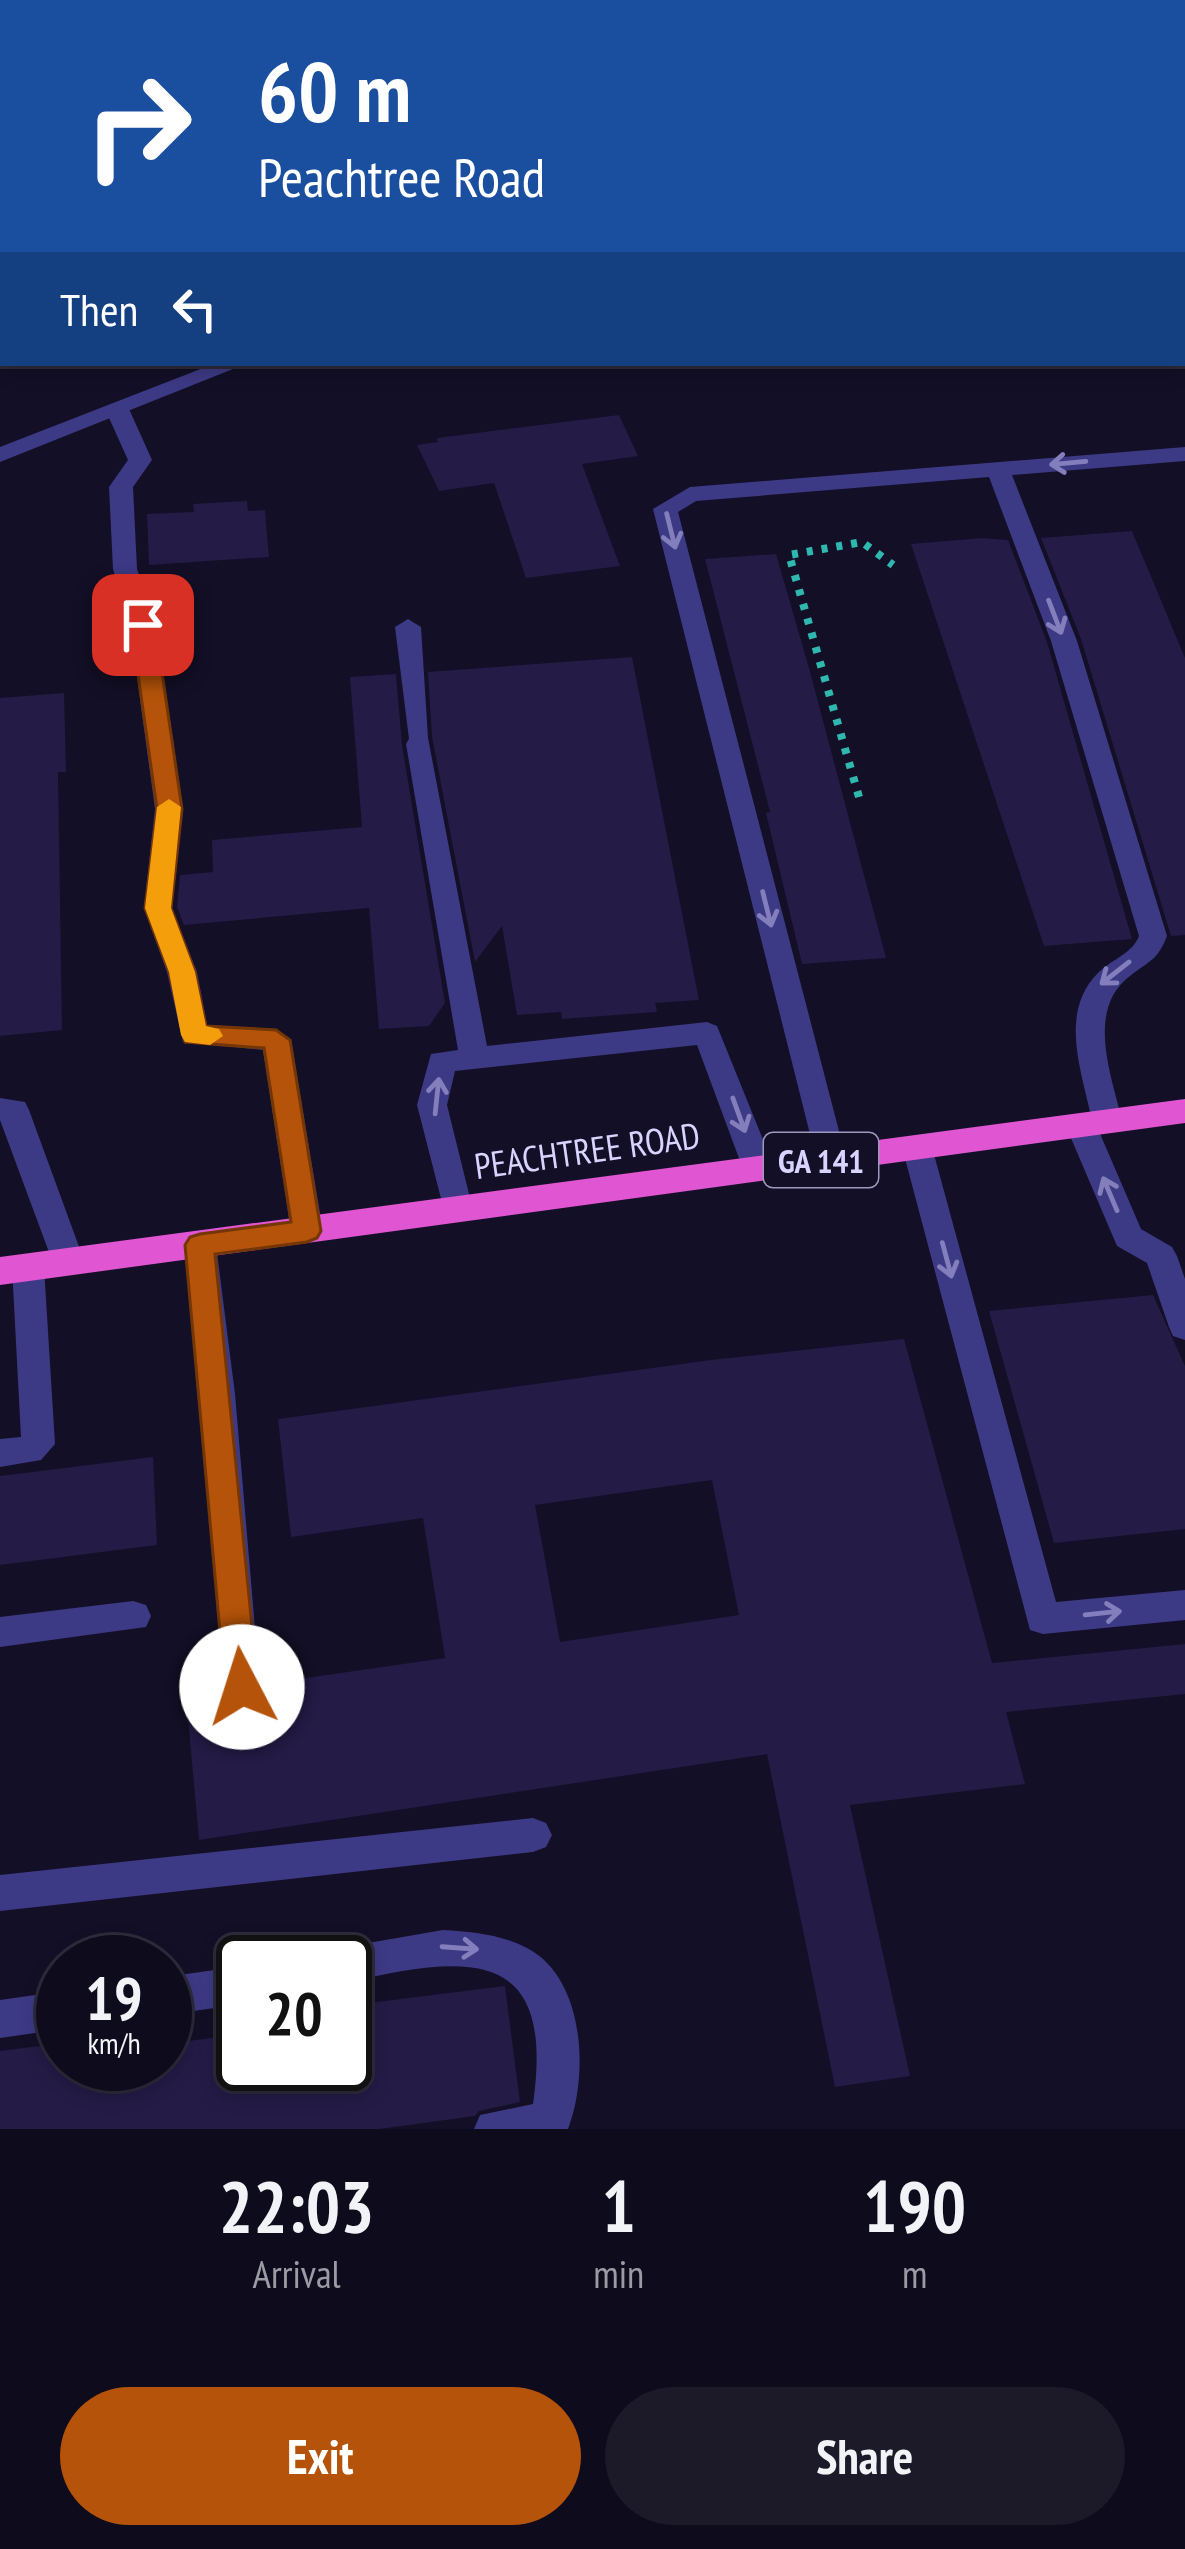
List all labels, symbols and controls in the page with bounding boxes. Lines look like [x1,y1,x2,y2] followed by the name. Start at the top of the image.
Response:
[258,36,411,145] text: 60 m
[60,48,216,204] icon: right
[258,142,545,212] text: Peachtree Road
[162,276,228,342] icon: left
[60,280,138,338] text: Then
[1049,452,1088,475] one-way arrow
[661,511,683,549] one-way arrow
[92,574,194,676] pin
[110,592,176,658] icon: arrive
[1045,598,1067,635] one-way arrow
[758,889,780,927] one-way arrow
[1100,959,1131,986] one-way arrow
[426,1078,449,1117] one-way arrow
[729,1096,751,1133] one-way arrow
[471,1111,703,1189] street label: PEACHTREE ROAD
[764,1133,878,1187] road number: GA 141
[1098,1177,1119,1214] one-way arrow
[937,1240,959,1278] one-way arrow
[1083,1601,1122,1624] one-way arrow
[179,1624,305,1750] position arrow
[216,1935,372,2091] speed limit sign: 20
[439,1937,478,1960] one-way arrow
[85,1959,143,2037] text: 19
[87,2023,141,2062] text: km/h
[219,2159,375,2252] text: 22:03
[602,2159,636,2252] text: 1
[863,2159,966,2252] text: 190
[253,2248,341,2299] text: Arrival
[593,2248,644,2299] text: min
[902,2248,927,2299] text: m
[60,2387,581,2525] button: Exit
[605,2387,1125,2525] button: Share

